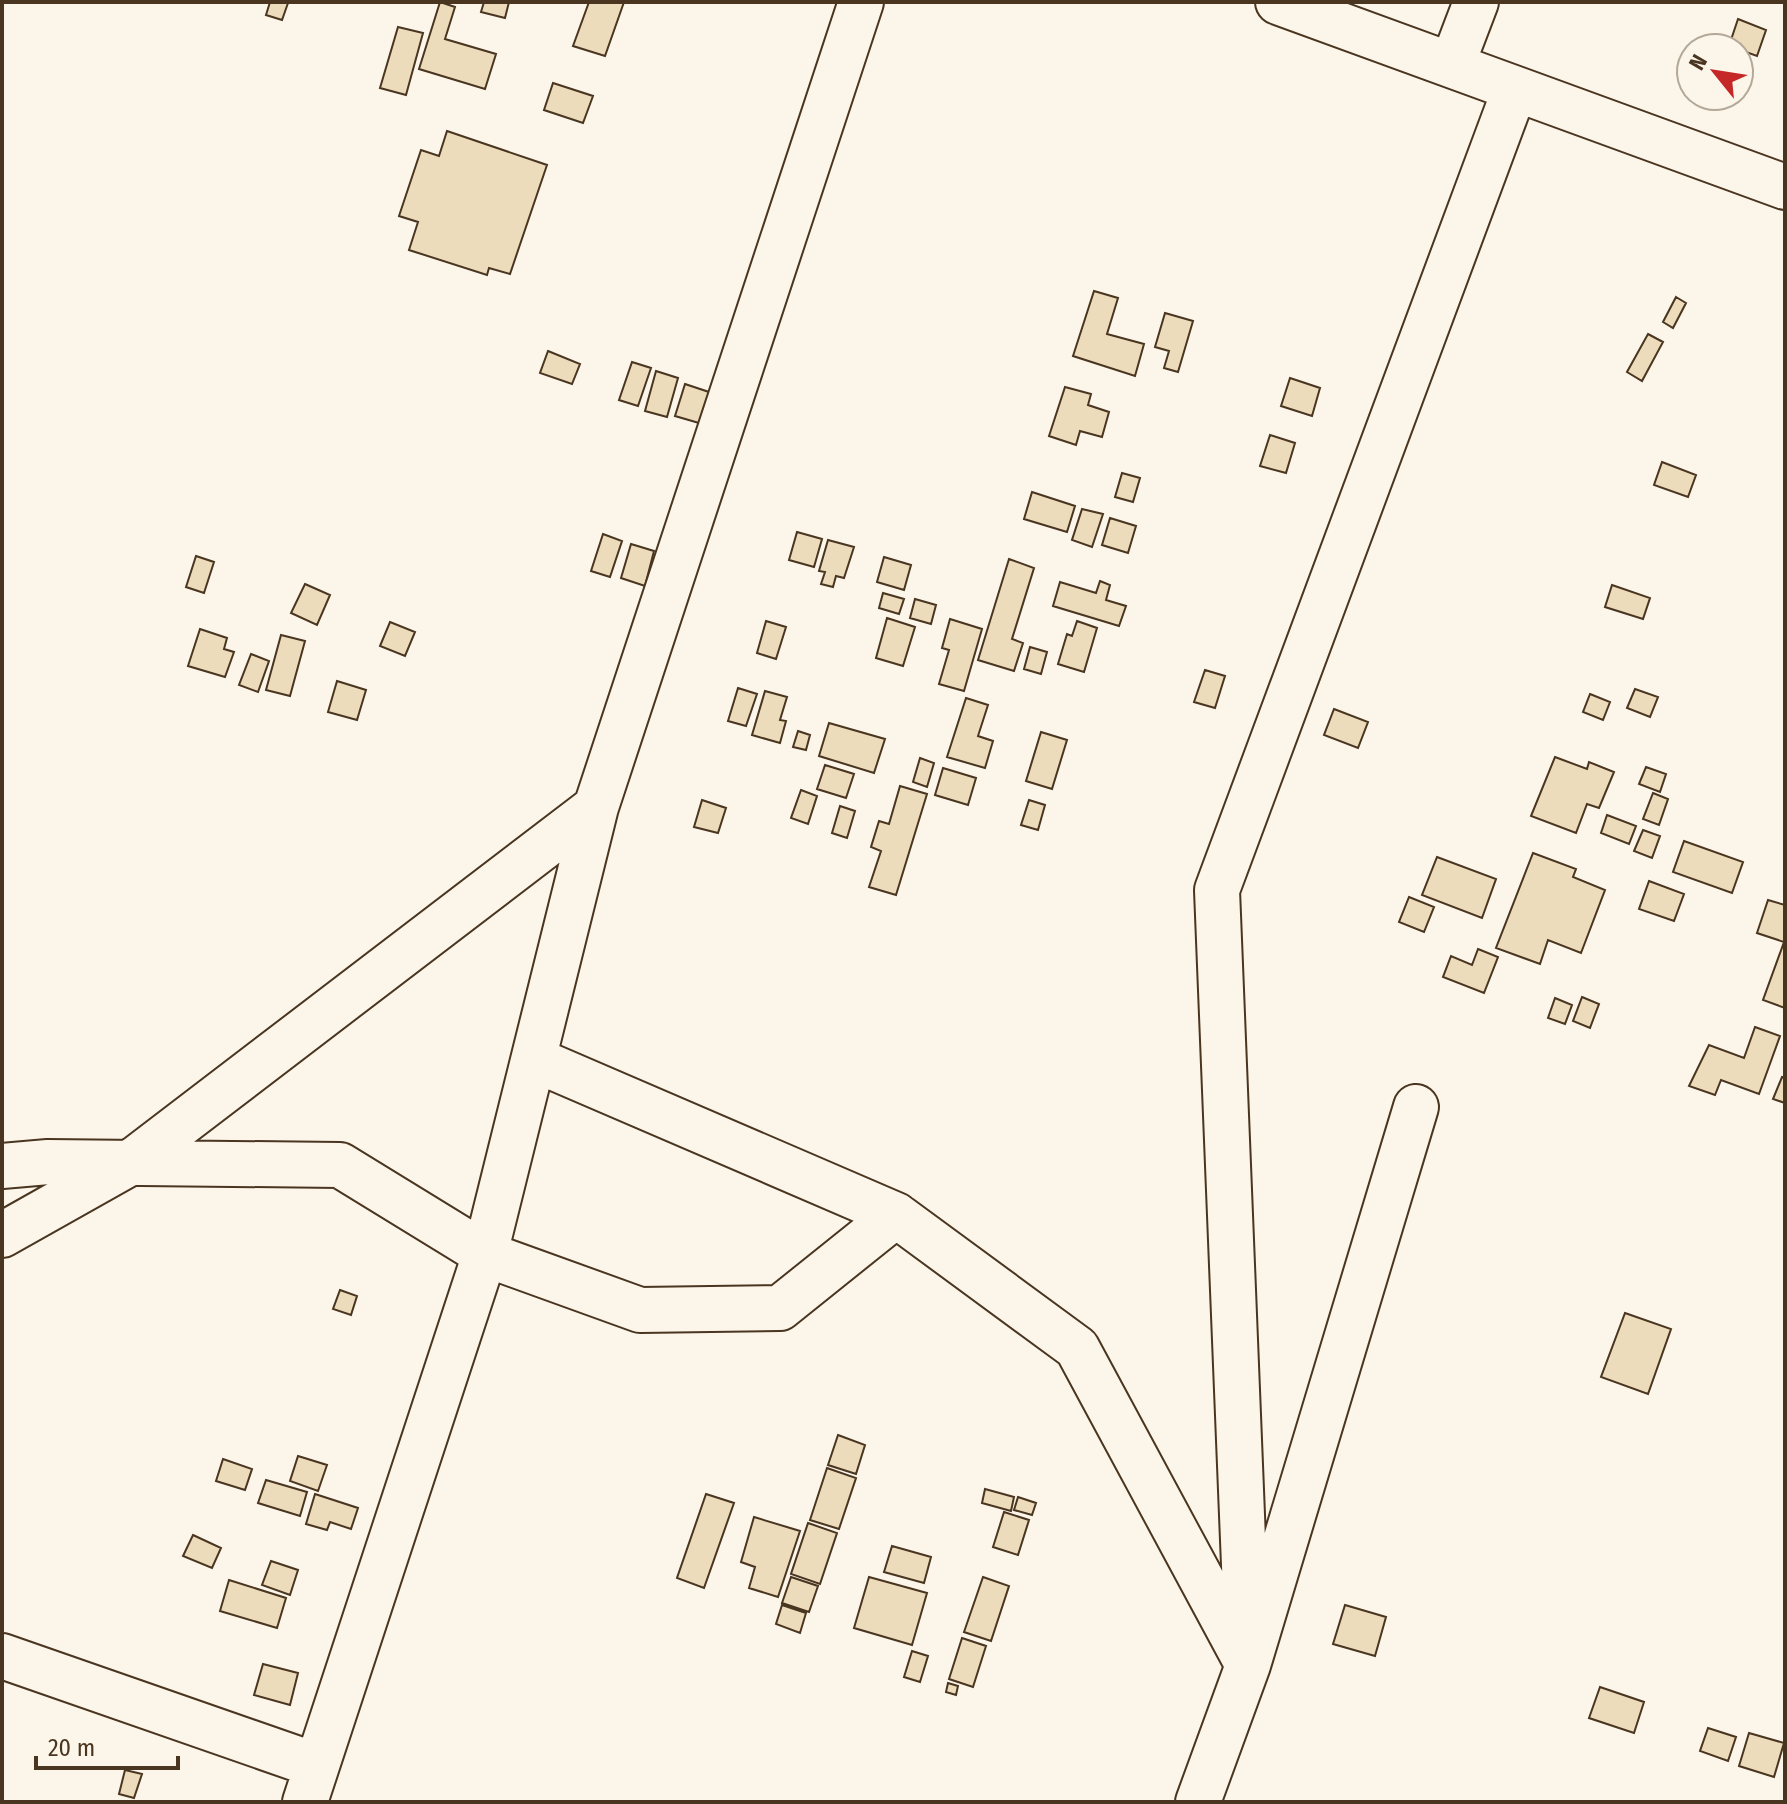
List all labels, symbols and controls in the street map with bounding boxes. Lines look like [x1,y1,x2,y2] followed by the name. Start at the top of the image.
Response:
[1675,32,1755,112] north arrow
[1683,50,1713,75] text: N
[36,1720,178,1770] scale bar
[48,1734,95,1762] text: 20 m

